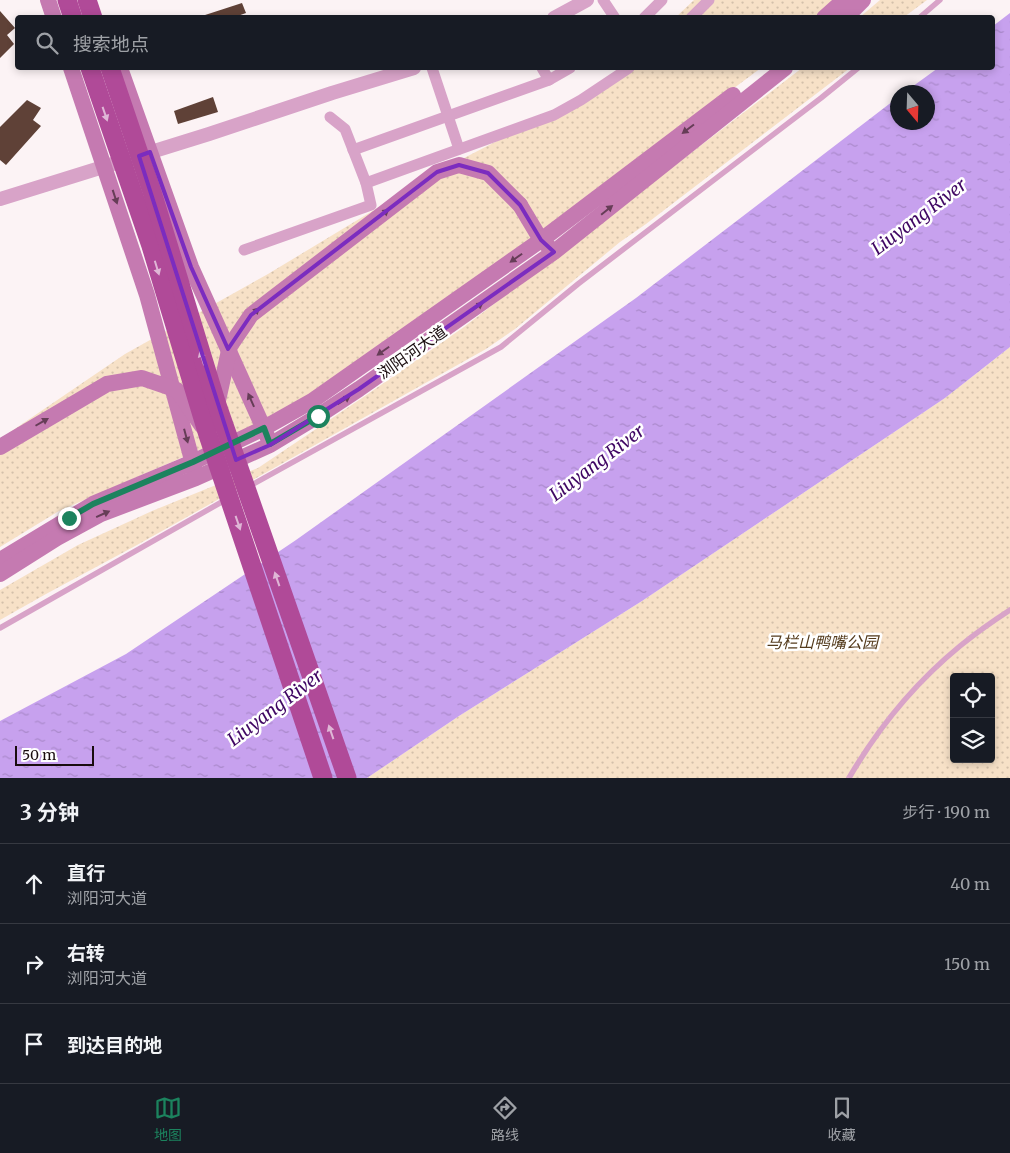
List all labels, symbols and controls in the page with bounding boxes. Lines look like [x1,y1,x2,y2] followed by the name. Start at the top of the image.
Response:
[15,15,995,70] search box
[33,29,61,57] icon: search
[73,32,149,56] text: 搜索地点
[890,85,935,130] north arrow
[102,106,109,121] one-way arrow
[681,124,695,134] one-way arrow
[867,173,971,260] water label: Liuyang River
[111,189,119,204] one-way arrow
[600,204,613,215] one-way arrow
[376,209,389,219] one-way arrow
[509,253,523,263] one-way arrow
[154,260,162,275] one-way arrow
[470,302,484,312] one-way arrow
[248,307,260,319] one-way arrow
[373,321,451,383] street label: 浏阳河大道
[376,346,390,356] one-way arrow
[198,351,206,366] one-way arrow
[247,393,255,407] one-way arrow
[337,395,350,404] one-way arrow
[307,405,330,428] route start
[36,418,49,427] one-way arrow
[545,419,649,506] water label: Liuyang River
[182,429,190,444] one-way arrow
[58,507,81,530] route end
[96,510,110,518] one-way arrow
[234,515,242,530] one-way arrow
[273,571,280,586] one-way arrow
[766,632,880,652] park label: 马栏山鸭嘴公园
[223,664,327,751] water label: Liuyang River
[950,673,995,763] map controls
[950,673,995,718] button: locate
[950,718,995,763] button: layers
[327,724,335,739] one-way arrow
[15,743,94,766] scale bar
[22,746,56,764] text: 50 m
[20,799,79,826] text: 3 分钟
[902,802,990,822] text: 步行 · 190 m
[67,861,105,885] text: 直行
[20,870,48,898] icon: ahead
[950,874,990,894] text: 40 m
[67,888,147,908] text: 浏阳河大道
[67,941,105,965] text: 右转
[20,950,48,978] icon: right
[944,954,990,974] text: 150 m
[67,968,147,988] text: 浏阳河大道
[20,1030,48,1058] icon: arrive
[67,1033,162,1057] text: 到达目的地
[154,1094,182,1144] tab: 地图
[491,1094,519,1144] tab: 路线
[828,1094,856,1144] tab: 收藏

